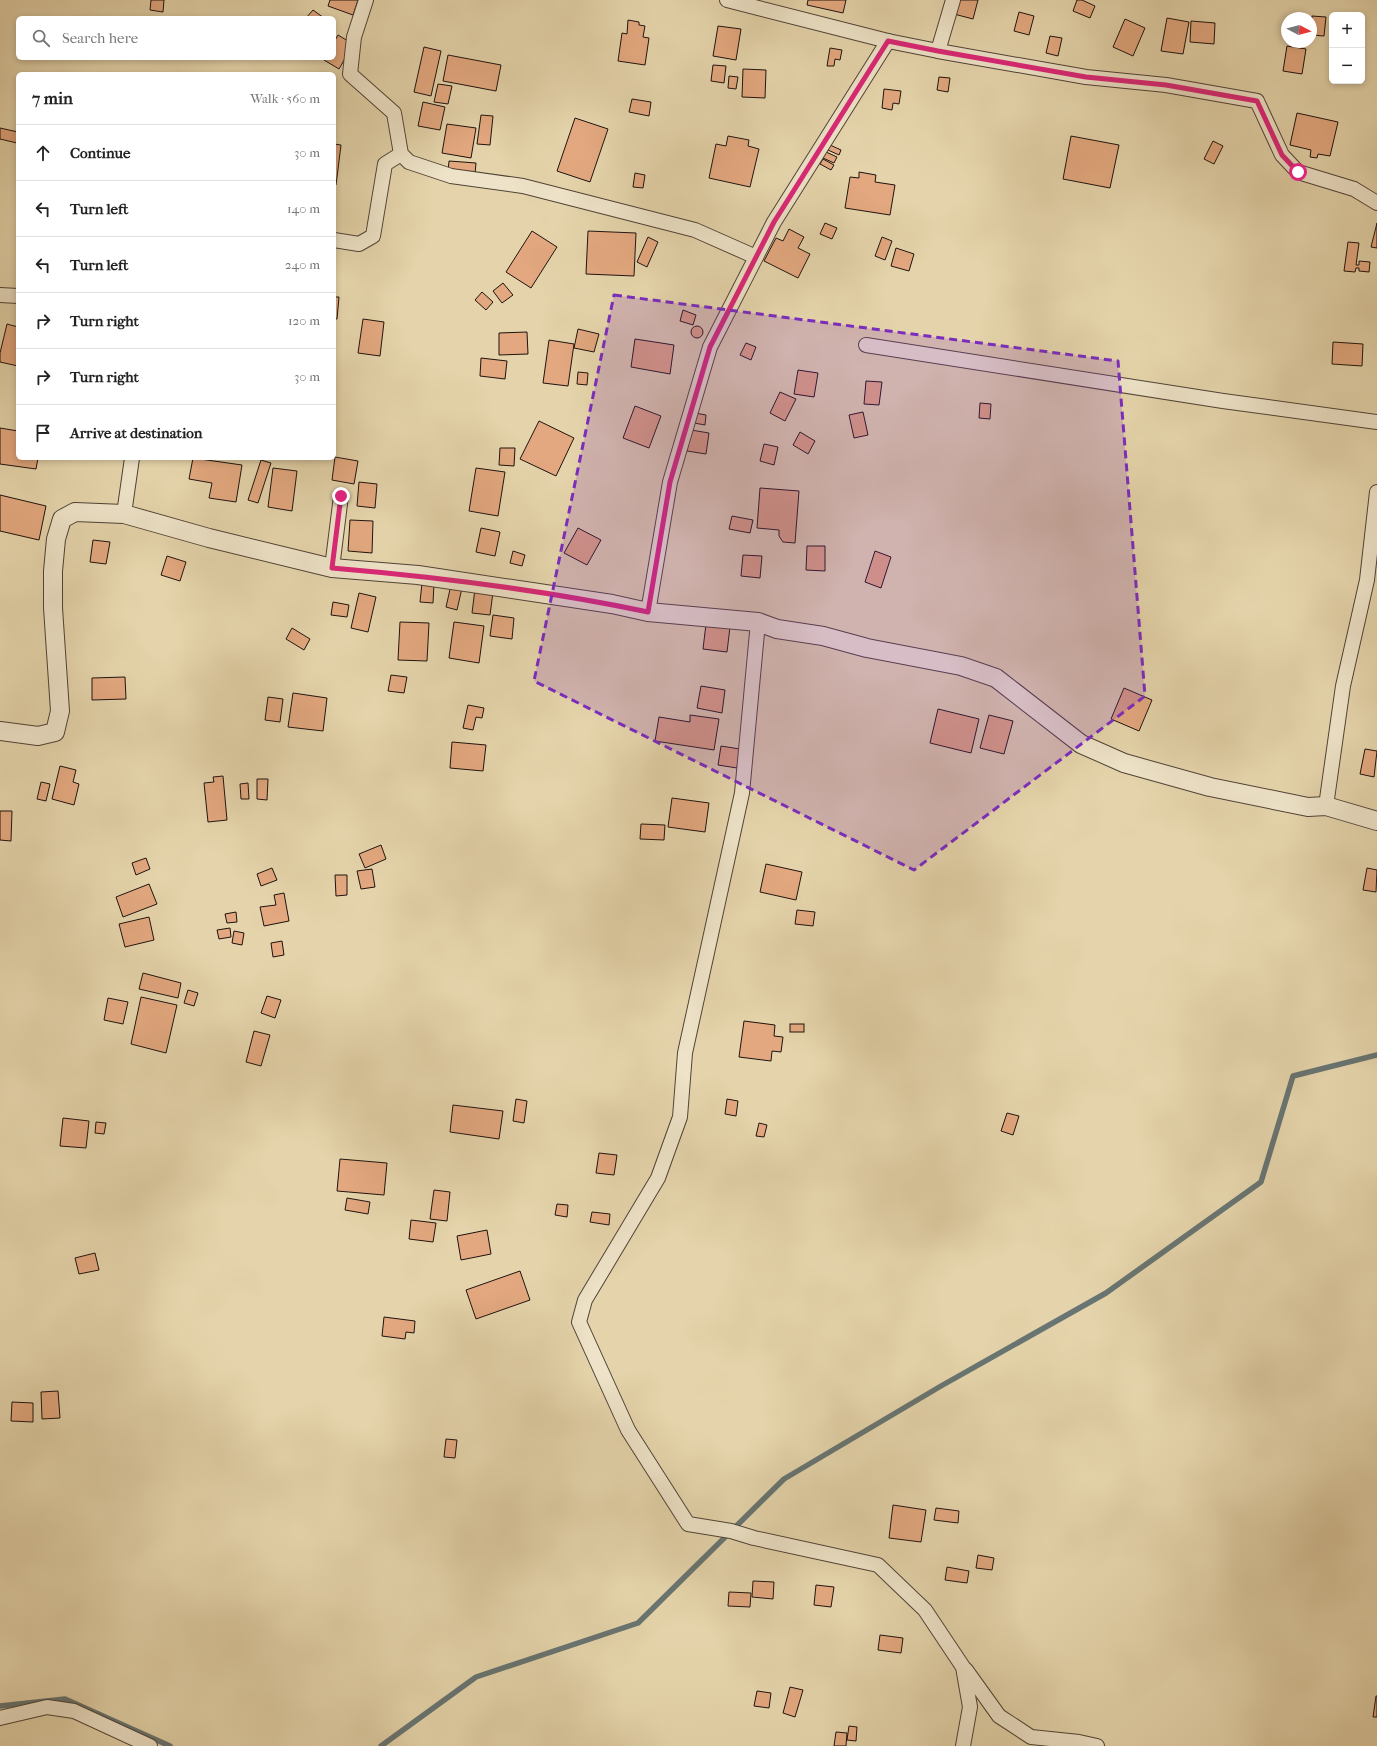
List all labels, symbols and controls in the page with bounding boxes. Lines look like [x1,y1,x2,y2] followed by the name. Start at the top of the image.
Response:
[1281,12,1317,48] north arrow
[1329,12,1365,84] map controls
[1329,12,1365,48] button: +
[16,16,336,60] search box
[30,27,52,49] icon: search
[62,29,138,47] text: Search here
[1329,48,1365,84] button: −
[32,88,73,108] text: 7 min
[250,91,320,106] text: Walk · 560 m
[32,142,54,164] icon: ahead
[70,144,130,162] text: Continue
[294,145,320,160] text: 30 m
[1289,163,1307,181] route start
[32,198,54,220] icon: left
[70,200,128,218] text: Turn left
[287,201,320,216] text: 140 m
[32,254,54,276] icon: left
[70,256,128,274] text: Turn left
[285,257,320,272] text: 240 m
[32,310,54,332] icon: right
[70,312,139,330] text: Turn right
[288,313,320,328] text: 120 m
[32,366,54,388] icon: right
[70,368,139,386] text: Turn right
[294,369,320,384] text: 30 m
[32,422,54,444] icon: arrive
[70,424,202,442] text: Arrive at destination
[332,487,350,505] route end

